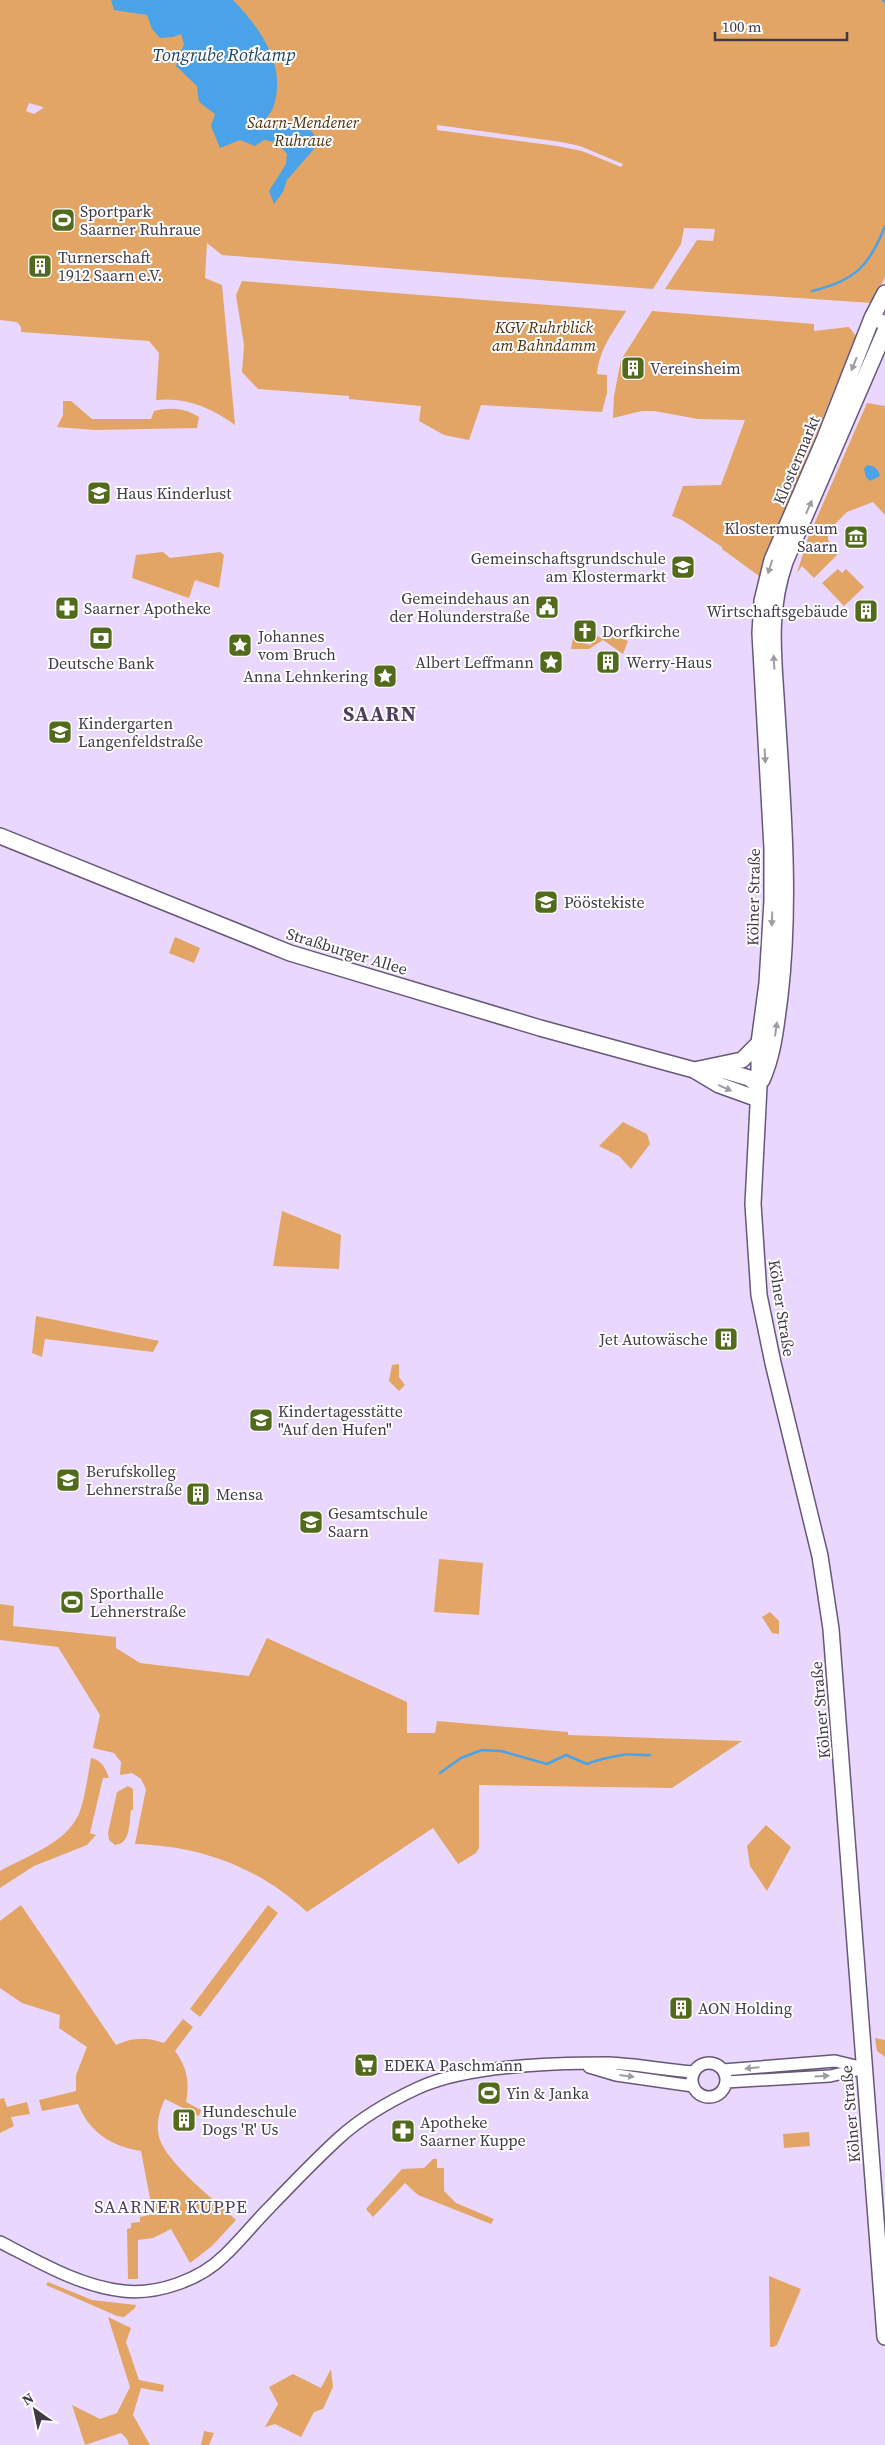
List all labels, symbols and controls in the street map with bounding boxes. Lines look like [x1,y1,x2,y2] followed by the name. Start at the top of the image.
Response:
[715,10,848,42] scale bar
[722,16,762,37] text: 100 m
[153,42,295,67] water label: Tongrube Rotkamp
[247,111,359,151] park label: Saarn-Mendener Ruhraue
[80,200,201,240] place label: Sportpark Saarner Ruhraue
[50,207,76,233] sports icon: Sportpark Saarner Ruhraue
[58,246,162,286] place label: Turnerschaft 1912 Saarn e.V.
[27,253,53,279] building icon: Turnerschaft 1912 Saarn e.V.
[492,316,596,356] park label: KGV Ruhrblick am Bahndamm
[620,355,646,381] building icon: Vereinsheim
[650,357,741,379] place label: Vereinsheim
[850,357,858,371] one-way arrow
[767,412,825,508] street label: Klostermarkt
[86,480,112,506] school or university icon: Haus Kinderlust
[116,482,232,504] place label: Haus Kinderlust
[805,500,813,514] one-way arrow
[724,517,838,557] place label: Klostermuseum Saarn
[843,524,869,550] museum icon: Klostermuseum Saarn
[471,547,667,587] place label: Gemeinschaftsgrundschule am Klostermarkt
[670,554,696,580] school or university icon: Gemeinschaftsgrundschule am Klostermarkt
[766,560,773,575] one-way arrow
[389,587,530,627] place label: Gemeindehaus an der Holunderstraße
[534,594,560,620] public building icon: Gemeindehaus an der Holunderstraße
[54,595,80,621] pharmacy icon: Saarner Apotheke
[84,597,211,619] place label: Saarner Apotheke
[853,598,879,624] building icon: Wirtschaftsgebäude
[706,600,848,622] place label: Wirtschaftsgebäude
[572,618,598,644] church icon: Dorfkirche
[602,620,680,642] place label: Dorfkirche
[88,625,114,651] bank icon: Deutsche Bank
[257,625,336,665] place label: Johannes vom Bruch
[227,632,253,658] place icon: Johannes vom Bruch
[538,649,564,675] place icon: Albert Leffmann
[595,649,621,675] building icon: Werry-Haus
[415,651,534,673] place label: Albert Leffmann
[626,651,712,673] place label: Werry-Haus
[48,652,155,674] place label: Deutsche Bank
[770,654,778,670] one-way arrow
[372,663,398,689] place icon: Anna Lehnkering
[243,665,368,687] place label: Anna Lehnkering
[343,699,417,728] district label: SAARN
[78,712,203,752] place label: Kindergarten Langenfeldstraße
[47,719,73,745] school or university icon: Kindergarten Langenfeldstraße
[762,749,770,765] one-way arrow
[741,848,765,946] street label: Kölner Straße
[533,889,559,915] school or university icon: Pööstekiste
[564,891,645,913] place label: Pööstekiste
[767,911,775,927] one-way arrow
[284,922,410,980] street label: Straßburger Allee
[772,1020,780,1036] one-way arrow
[718,1084,732,1092] one-way arrow
[763,1258,801,1358] street label: Kölner Straße
[713,1326,739,1352] building icon: Jet Autowäsche
[598,1328,708,1350] place label: Jet Autowäsche
[278,1400,403,1440] place label: Kindertagesstätte "Auf den Hufen"
[248,1407,274,1433] school or university icon: Kindertagesstätte "Auf den Hufen"
[86,1460,182,1500] place label: Berufskolleg Lehnerstraße
[55,1467,81,1493] school or university icon: Berufskolleg Lehnerstraße
[185,1481,211,1507] building icon: Mensa
[216,1483,264,1505] place label: Mensa
[328,1502,428,1542] place label: Gesamtschule Saarn
[298,1509,324,1535] school or university icon: Gesamtschule Saarn
[90,1582,186,1622] place label: Sporthalle Lehnerstraße
[59,1589,85,1615] sports icon: Sporthalle Lehnerstraße
[805,1660,835,1760] street label: Kölner Straße
[668,1995,694,2021] building icon: AON Holding
[698,1997,792,2019] place label: AON Holding
[353,2052,379,2078] supermarket icon: EDEKA Paschmann
[384,2054,523,2076] place label: EDEKA Paschmann
[744,2064,760,2072] one-way arrow
[835,2064,865,2164] street label: Kölner Straße
[620,2072,636,2080] one-way arrow
[814,2072,830,2080] one-way arrow
[476,2080,502,2106] sports icon: Yin & Janka
[506,2082,590,2104] place label: Yin & Janka
[202,2100,297,2140] place label: Hundeschule Dogs 'R' Us
[171,2107,197,2133] building icon: Hundeschule Dogs 'R' Us
[420,2111,526,2151] place label: Apotheke Saarner Kuppe
[390,2118,416,2144] pharmacy icon: Apotheke Saarner Kuppe
[94,2194,248,2219] district label: SAARNER KUPPE
[10,2385,60,2435] north arrow
[18,2388,38,2410] text: N

